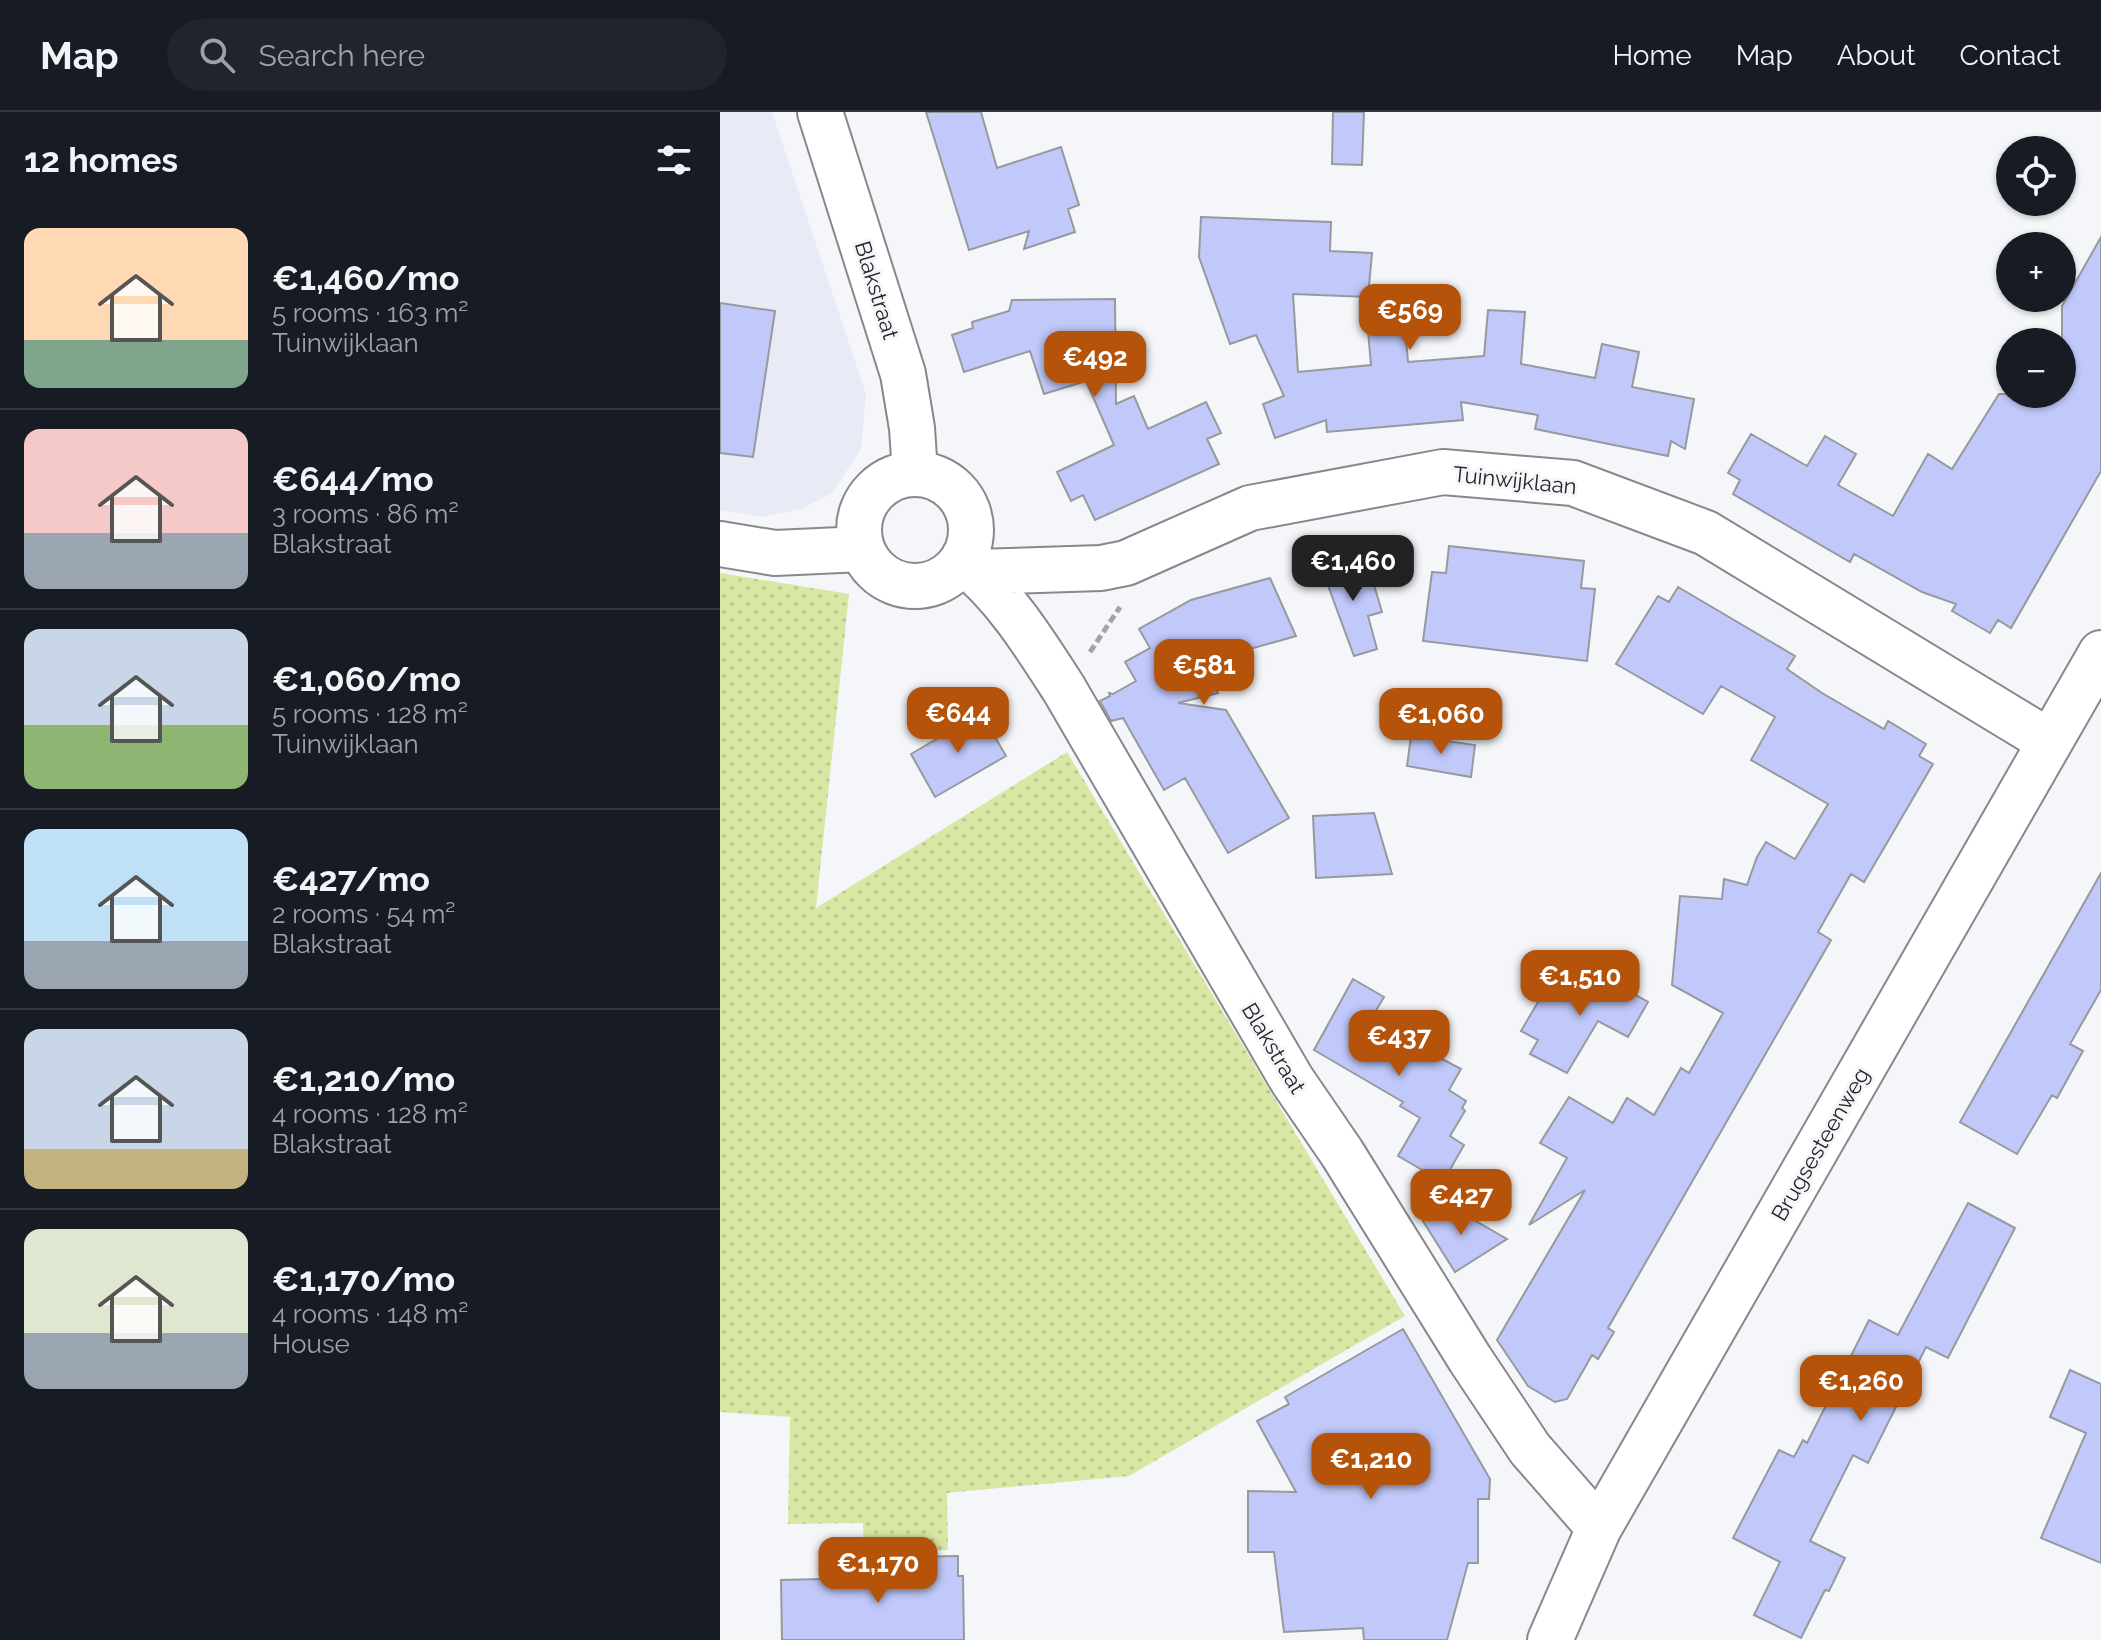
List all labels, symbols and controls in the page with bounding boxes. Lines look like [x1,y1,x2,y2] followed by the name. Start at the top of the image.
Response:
[167,19,727,91] search box
[40,33,119,78] text: Map
[195,33,239,77] icon: search
[259,38,425,73] text: Search here
[1612,39,1692,72] text: Home
[1736,39,1793,72] text: Map
[1837,39,1916,72] text: About
[1960,39,2061,72] text: Contact
[1996,136,2076,408] map controls
[1996,136,2076,216] button: locate
[652,138,696,182] icon: filters
[24,140,178,180] text: 12 homes
[1996,232,2076,312] button: +
[850,238,904,343] street label: Blakstraat
[272,258,459,298] text: €1,460/mo
[88,260,184,356] icon: home
[1363,284,1457,352] pin: €569
[1377,295,1443,325] text: €569
[272,298,468,328] text: 5 rooms · 163 m²
[272,328,419,358] text: Tuinwijklaan
[1996,328,2076,408] button: −
[1048,331,1142,399] pin: €492
[1062,342,1128,372] text: €492
[272,459,434,499] text: €644/mo
[88,461,184,557] icon: home
[1452,461,1578,499] street label: Tuinwijklaan
[272,499,459,529] text: 3 rooms · 86 m²
[272,529,392,559] text: Blakstraat
[1288,535,1418,603] pin: €1,460
[1310,546,1396,576] text: €1,460
[1157,639,1251,707] pin: €581
[1172,650,1236,680] text: €581
[272,659,461,699] text: €1,060/mo
[88,661,184,757] icon: home
[911,687,1005,755] pin: €644
[1376,688,1506,756] pin: €1,060
[925,698,991,728] text: €644
[272,699,468,729] text: 5 rooms · 128 m²
[1397,699,1485,729] text: €1,060
[272,729,419,759] text: Tuinwijklaan
[272,859,430,899] text: €427/mo
[88,861,184,957] icon: home
[272,899,455,929] text: 2 rooms · 54 m²
[272,929,392,959] text: Blakstraat
[1515,950,1645,1018] pin: €1,510
[1539,961,1621,991] text: €1,510
[1237,998,1312,1099] street label: Blakstraat
[1352,1010,1446,1078] pin: €437
[1367,1021,1431,1051] text: €437
[272,1059,455,1099] text: €1,210/mo
[88,1061,184,1157] icon: home
[1766,1063,1874,1225] street label: Brugsesteenweg
[272,1099,468,1129] text: 4 rooms · 128 m²
[272,1129,392,1159] text: Blakstraat
[1414,1169,1508,1237] pin: €427
[1429,1180,1493,1210] text: €427
[272,1259,455,1299] text: €1,170/mo
[88,1261,184,1357] icon: home
[272,1299,468,1329] text: 4 rooms · 148 m²
[272,1329,350,1359] text: House
[1796,1355,1926,1423] pin: €1,260
[1818,1366,1904,1396] text: €1,260
[1306,1433,1436,1501] pin: €1,210
[1329,1444,1413,1474] text: €1,210
[813,1537,943,1605] pin: €1,170
[836,1548,920,1578] text: €1,170

